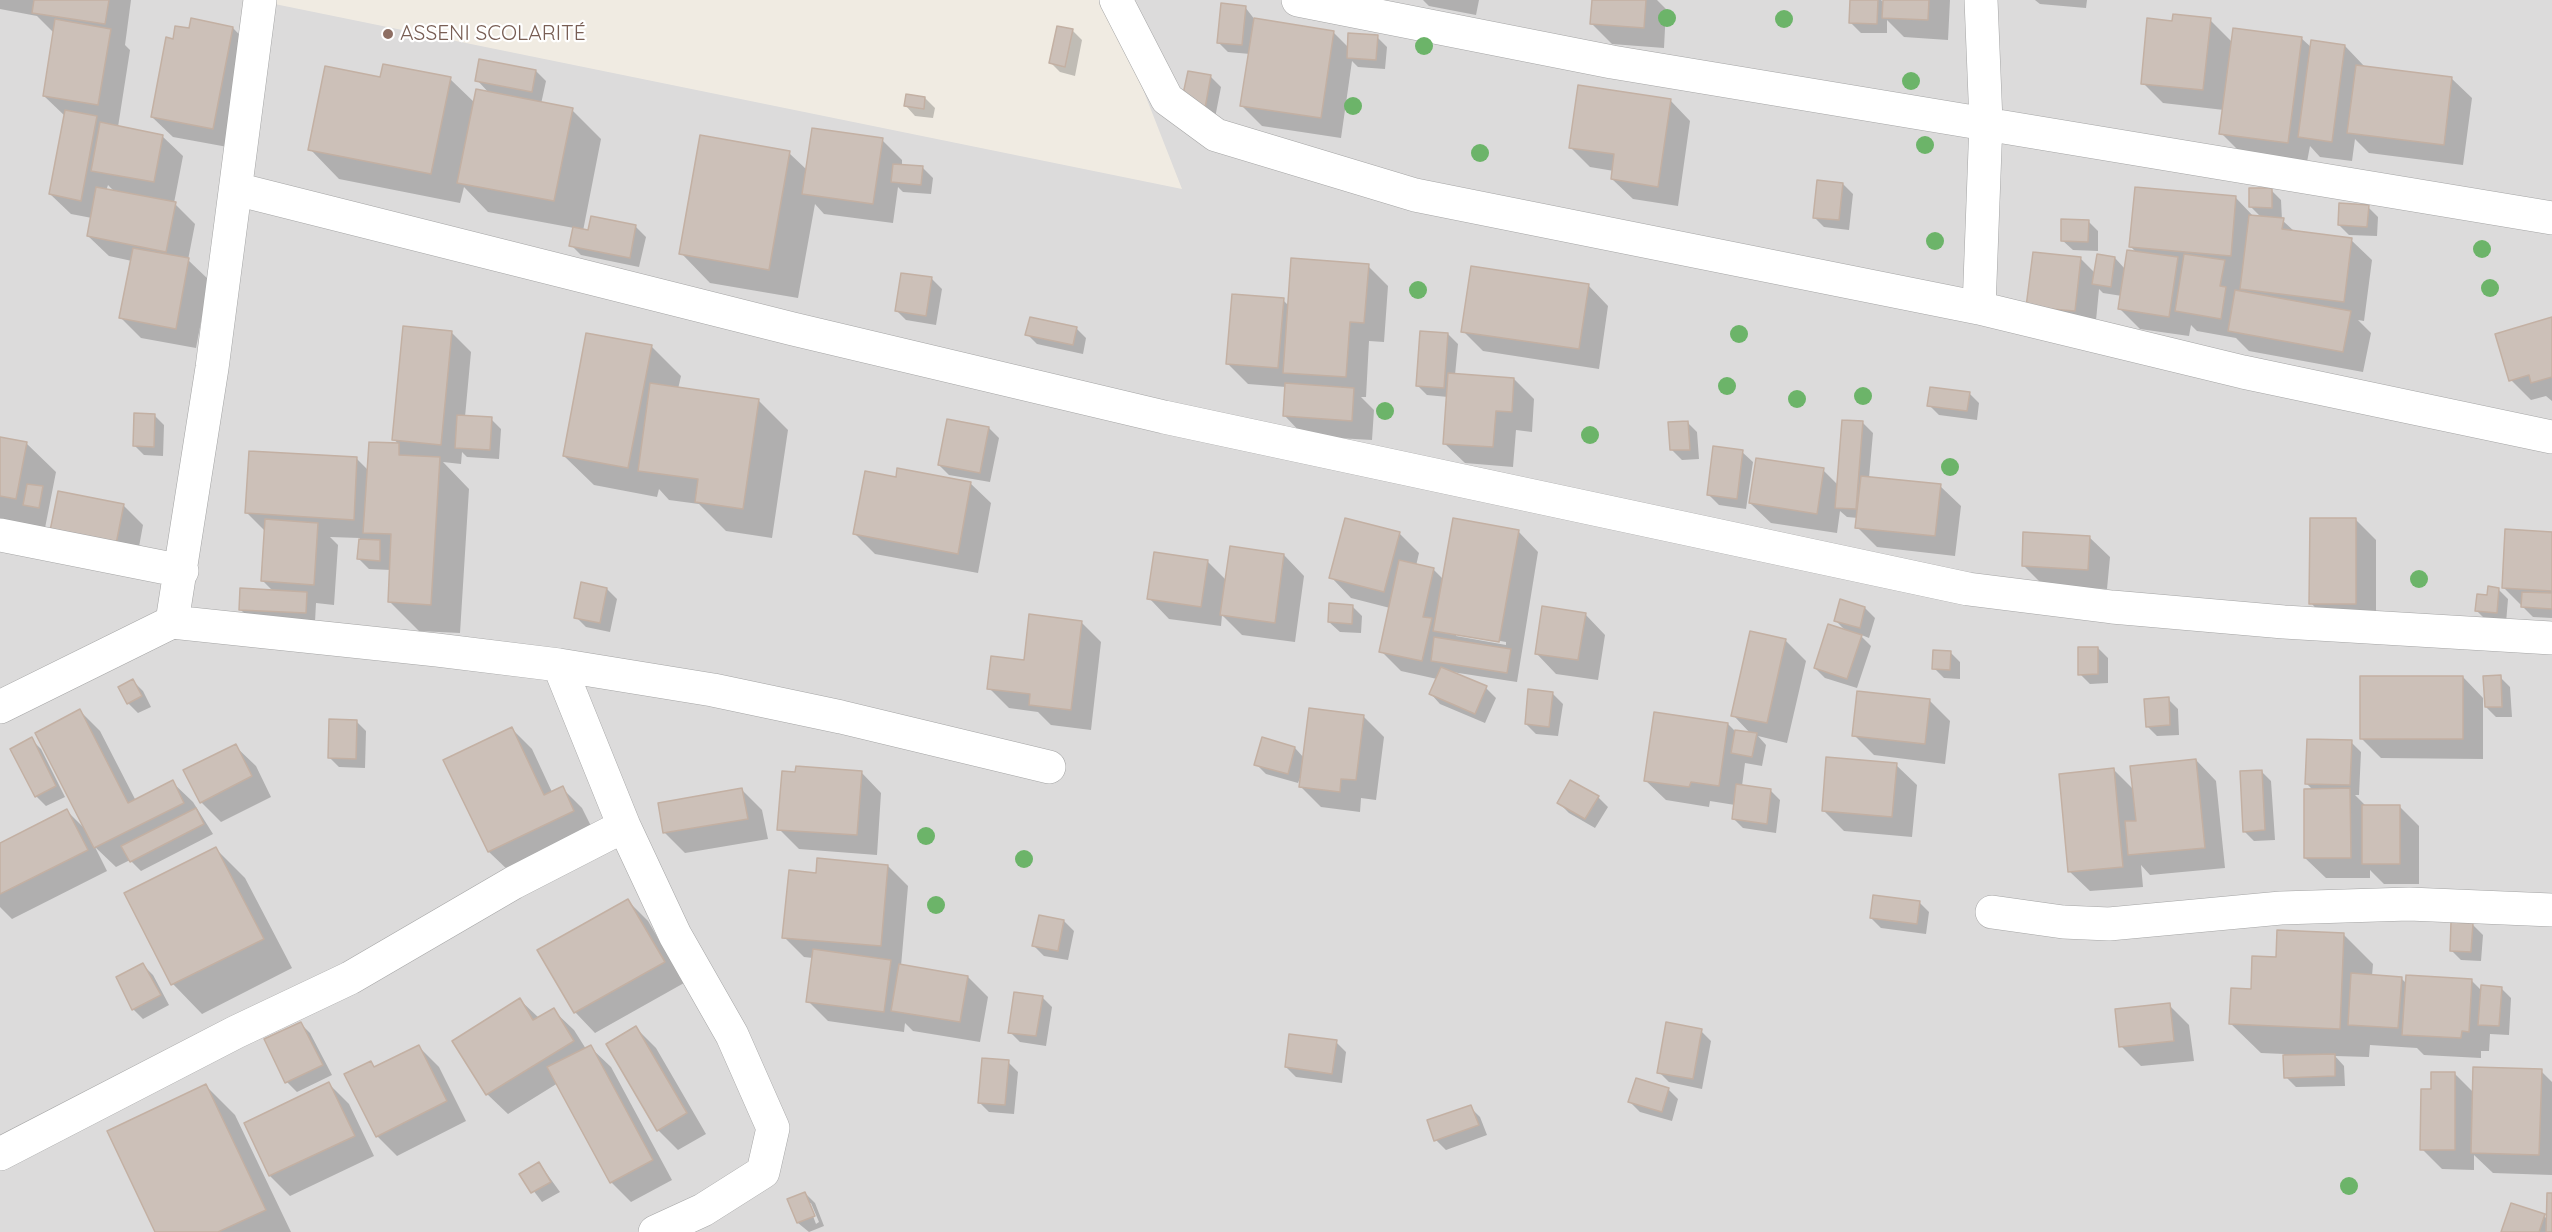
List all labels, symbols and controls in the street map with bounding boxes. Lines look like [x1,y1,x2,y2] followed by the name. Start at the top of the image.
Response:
[400,21,586,47] place label: ASSENI SCOLARITÉ
[381,27,395,41] marker: ASSENI SCOLARITÉ

